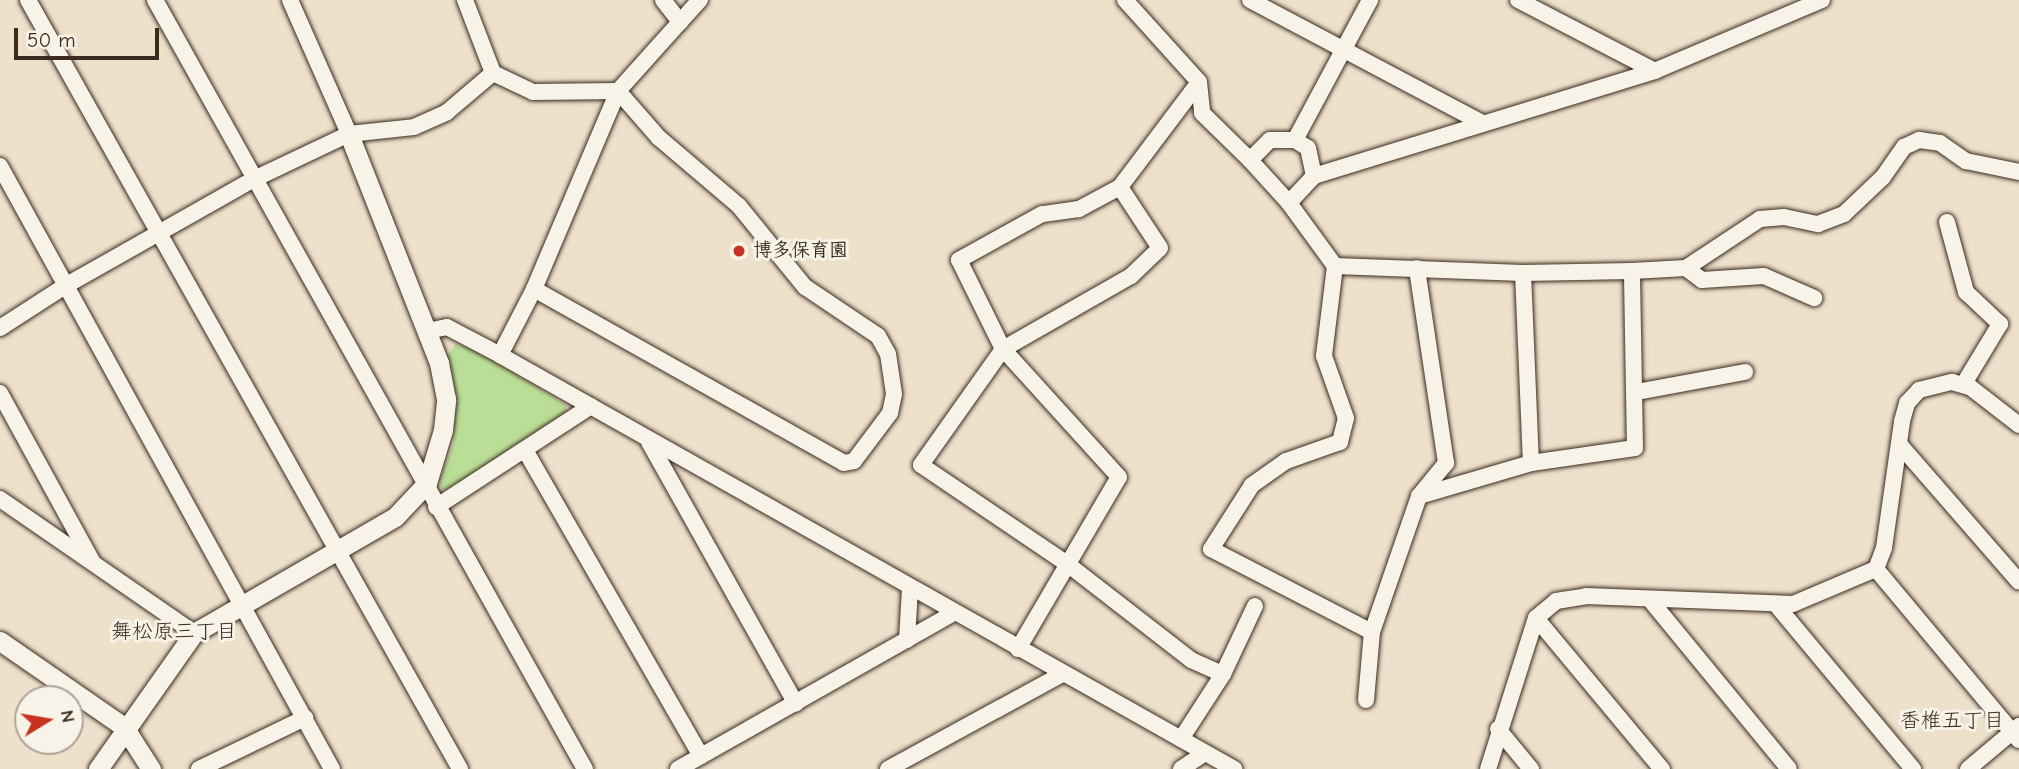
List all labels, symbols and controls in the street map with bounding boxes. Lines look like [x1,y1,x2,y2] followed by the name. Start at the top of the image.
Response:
[18,14,163,58] scale bar
[27,28,76,52] text: 50 m
[753,240,848,262] place label: 博多保育園
[731,243,747,259] marker: 博多保育園
[111,618,237,644] district label: 舞松原三丁目
[14,685,84,755] north arrow
[1900,707,2004,733] district label: 香椎五丁目
[56,708,80,725] text: N

